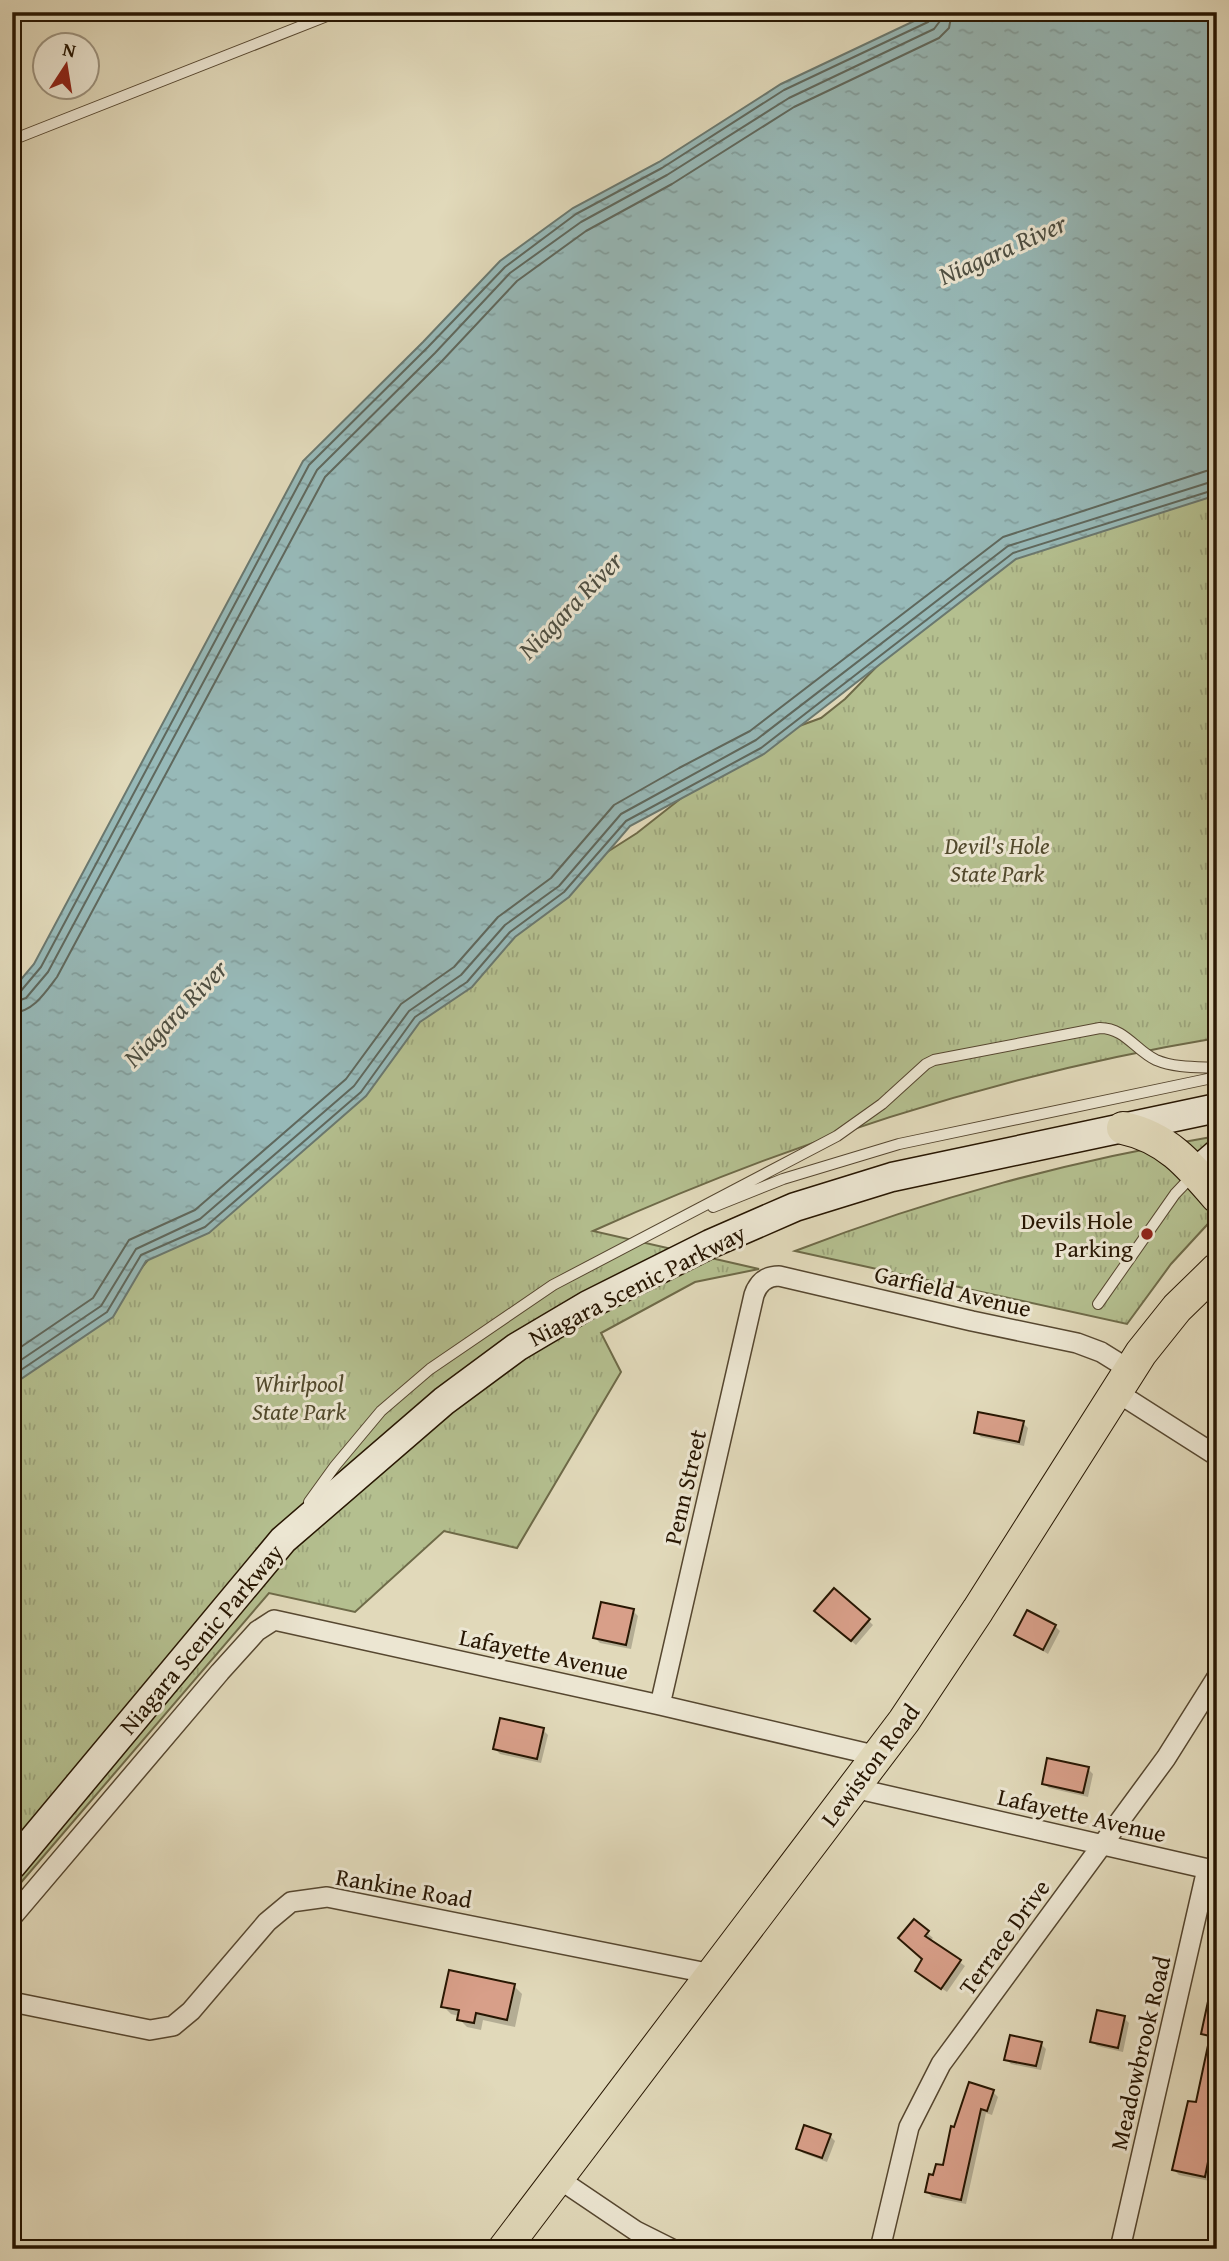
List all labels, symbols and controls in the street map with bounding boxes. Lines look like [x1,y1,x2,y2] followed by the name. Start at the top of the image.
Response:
[32,32,102,102] north arrow
[60,34,79,64] text: N
[931,203,1074,295] water label: Niagara River
[508,541,632,668] water label: Niagara River
[943,828,1050,891] park label: Devil's Hole State Park
[113,949,237,1076] water label: Niagara River
[1021,1203,1133,1266] place label: Devils Hole Parking
[522,1215,752,1355] street label: Niagara Scenic Parkway
[1139,1226,1155,1242] marker: Devils Hole Parking
[871,1256,1035,1326] street label: Garfield Avenue
[252,1366,346,1429] park label: Whirlpool State Park
[655,1425,715,1548] street label: Penn Street
[111,1536,291,1742] street label: Niagara Scenic Parkway
[456,1619,632,1689] street label: Lafayette Avenue
[812,1696,928,1834] street label: Lewiston Road
[994,1779,1170,1851] street label: Lafayette Avenue
[333,1859,475,1917] street label: Rankine Road
[950,1872,1058,2002] street label: Terrace Drive
[1101,1952,1179,2153] street label: Meadowbrook Road

